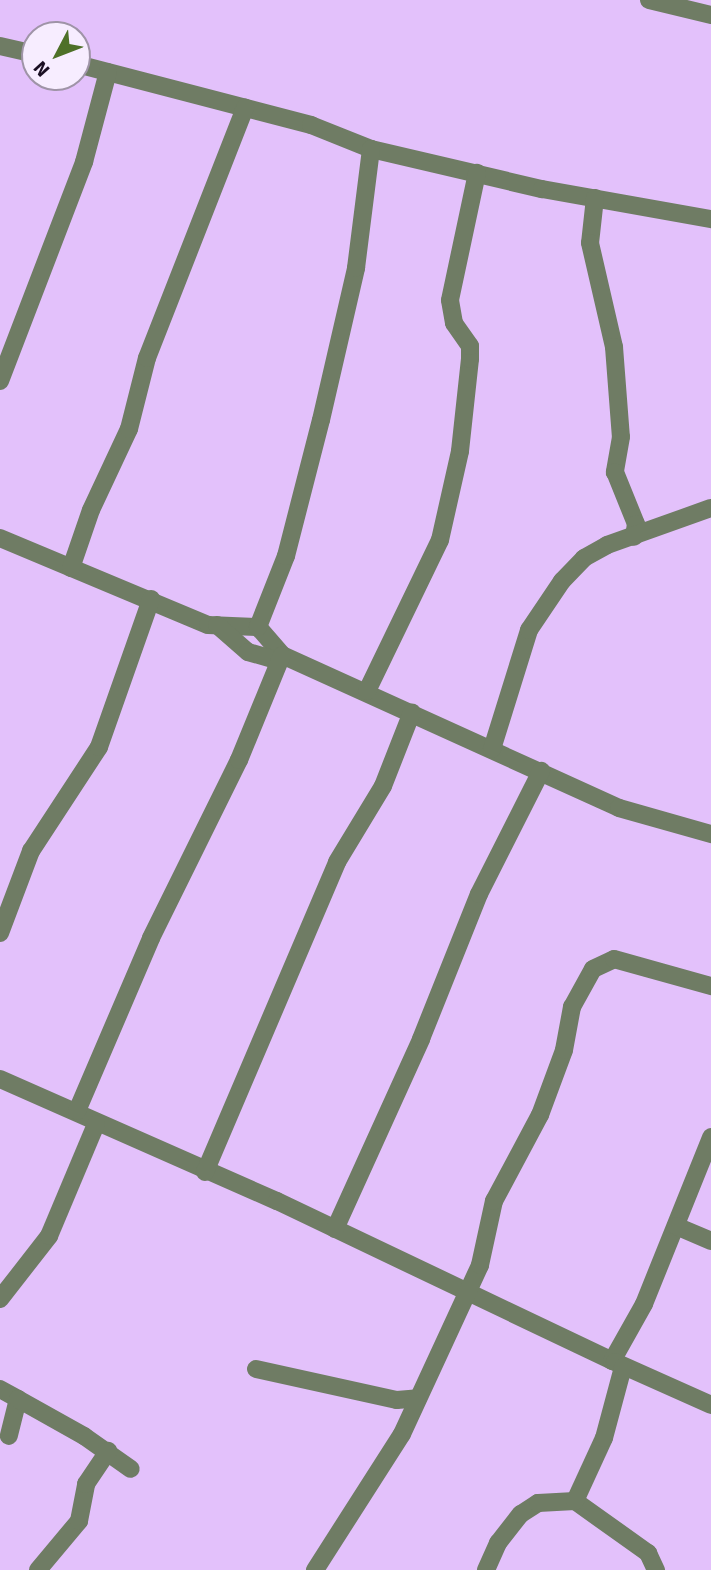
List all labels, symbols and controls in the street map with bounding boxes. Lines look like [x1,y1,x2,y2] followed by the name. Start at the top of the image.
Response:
[21,21,91,91] north arrow
[29,56,55,82] text: N

